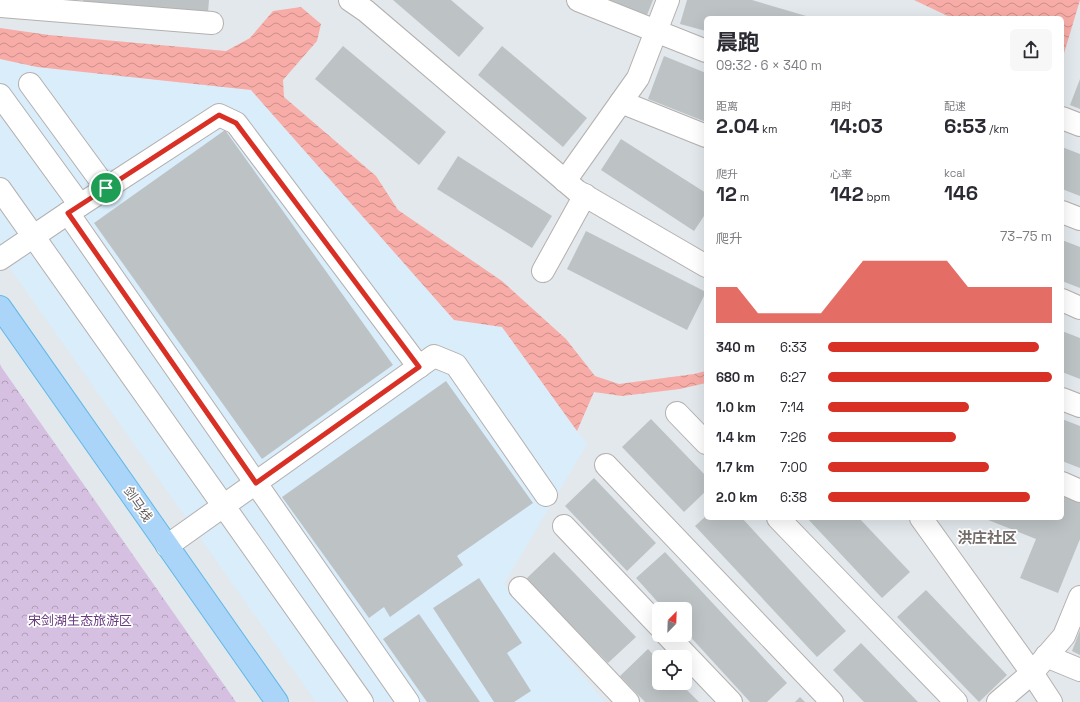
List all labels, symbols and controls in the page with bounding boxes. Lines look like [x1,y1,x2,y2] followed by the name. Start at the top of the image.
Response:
[716,28,760,56] text: 晨跑
[1010,29,1052,71] button: share
[716,57,822,74] text: 09:32 · 6 × 340 m
[716,99,738,113] text: 距离
[830,99,852,113] text: 用时
[944,99,966,113] text: 配速
[716,113,759,139] text: 2.04
[830,113,883,139] text: 14:03
[944,113,986,139] text: 6:53
[759,122,778,136] text: km
[986,122,1009,136] text: /km
[944,166,965,180] text: kcal
[716,167,738,181] text: 爬升
[830,167,852,181] text: 心率
[89,171,123,205] pin
[95,177,117,199] icon: arrive
[944,180,978,206] text: 146
[716,181,737,207] text: 12
[830,181,864,207] text: 142
[737,190,749,204] text: m
[864,190,890,204] text: bpm
[1000,228,1052,245] text: 73–75 m
[716,230,742,247] text: 爬升
[716,339,755,356] text: 340 m
[780,339,807,356] text: 6:33
[716,369,755,386] text: 680 m
[780,369,806,386] text: 6:27
[716,399,756,416] text: 1.0 km
[780,399,804,416] text: 7:14
[716,429,756,446] text: 1.4 km
[780,429,806,446] text: 7:26
[716,459,754,476] text: 1.7 km
[780,459,807,476] text: 7:00
[120,483,156,525] street label: 剑马线
[716,489,758,506] text: 2.0 km
[780,489,807,506] text: 6:38
[957,528,1017,547] district label: 洪庄社区
[652,602,692,642] north arrow
[652,602,692,690] map controls
[28,612,132,629] park label: 宋剑湖生态旅游区
[652,650,692,690] button: locate

